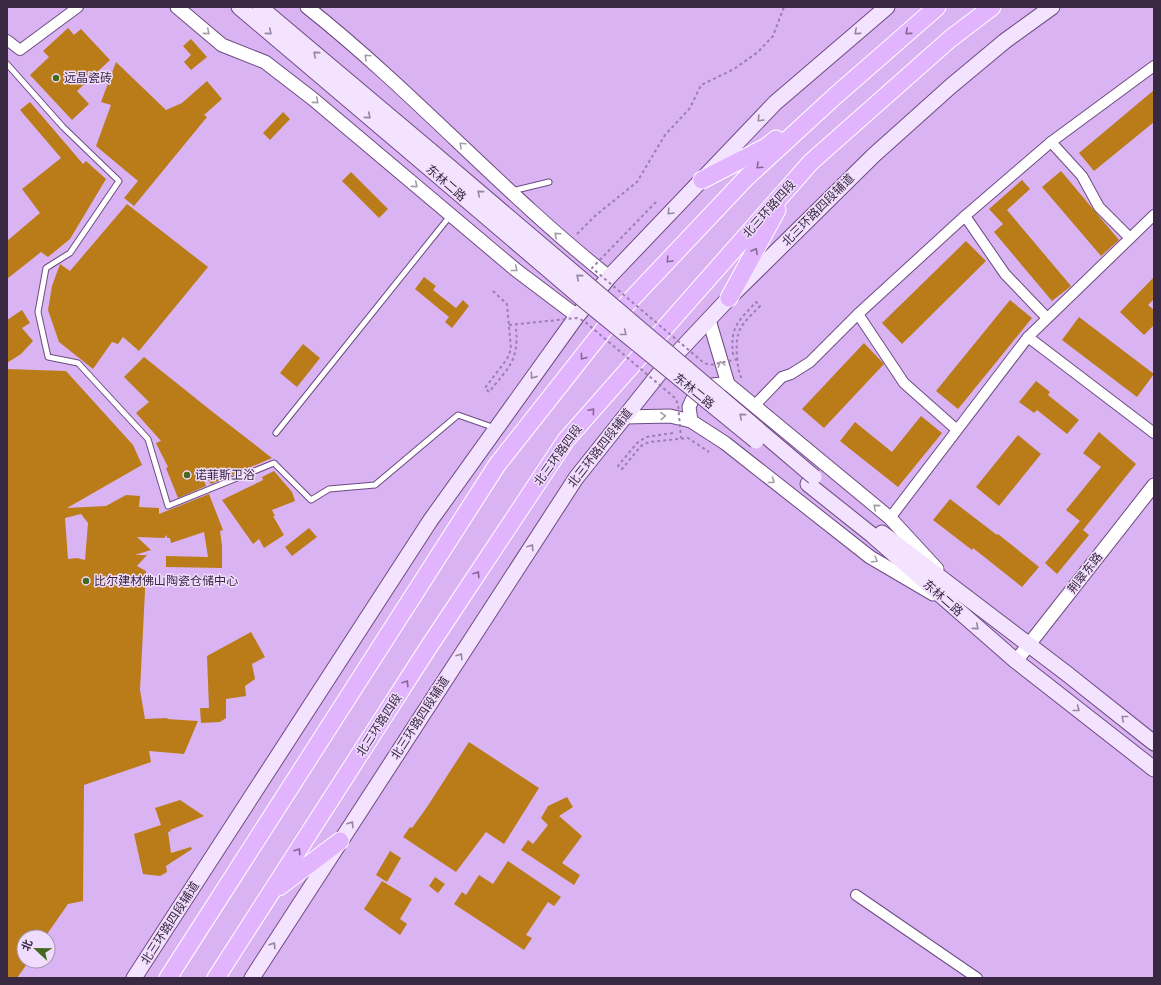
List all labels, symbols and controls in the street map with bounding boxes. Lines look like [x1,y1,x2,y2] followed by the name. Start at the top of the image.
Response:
[203,27,210,34] one-way arrow
[854,27,862,34] one-way arrow
[264,28,272,35] one-way arrow
[905,28,912,35] one-way arrow
[313,51,320,58] one-way arrow
[364,54,372,61] one-way arrow
[64,70,112,86] place label: 远晶瓷砖
[51,73,61,83] marker: 远晶瓷砖
[311,97,318,104] one-way arrow
[364,112,371,119] one-way arrow
[758,114,765,122] one-way arrow
[459,142,467,150] one-way arrow
[423,161,469,205] street label: 东林二路
[756,161,764,169] one-way arrow
[778,170,858,250] street label: 北三环路四段辅道
[739,177,799,241] street label: 北三环路四段
[410,181,418,188] one-way arrow
[477,190,484,197] one-way arrow
[668,207,675,215] one-way arrow
[554,232,562,239] one-way arrow
[750,248,757,256] one-way arrow
[666,255,674,263] one-way arrow
[510,264,517,271] one-way arrow
[576,274,584,282] one-way arrow
[619,329,627,336] one-way arrow
[580,352,587,359] one-way arrow
[718,361,726,368] one-way arrow
[670,370,718,412] street label: 东林二路
[531,372,538,379] one-way arrow
[564,405,636,491] street label: 北三环路四段辅道
[587,408,594,415] one-way arrow
[660,412,666,420] one-way arrow
[739,413,747,420] one-way arrow
[530,421,586,489] street label: 北三环路四段
[195,467,255,483] place label: 诺菲斯卫浴
[182,470,192,480] marker: 诺菲斯卫浴
[768,476,775,483] one-way arrow
[874,504,881,511] one-way arrow
[526,544,534,551] one-way arrow
[1064,549,1106,597] street label: 荆翠东路
[871,556,878,563] one-way arrow
[472,571,480,578] one-way arrow
[94,573,238,589] place label: 比尔建材佛山陶瓷仓储中心
[81,576,91,586] marker: 比尔建材佛山陶瓷仓储中心
[920,576,966,620] street label: 东林二路
[972,623,979,630] one-way arrow
[455,653,463,660] one-way arrow
[387,673,453,763] street label: 北三环路四段辅道
[401,680,409,687] one-way arrow
[353,690,405,760] street label: 北三环路四段
[1073,704,1080,711] one-way arrow
[1121,716,1128,723] one-way arrow
[347,821,354,828] one-way arrow
[293,848,300,855] one-way arrow
[137,878,203,968] street label: 北三环路四段辅道
[16,929,56,969] north arrow
[18,938,35,953] text: 北
[269,942,276,949] one-way arrow

